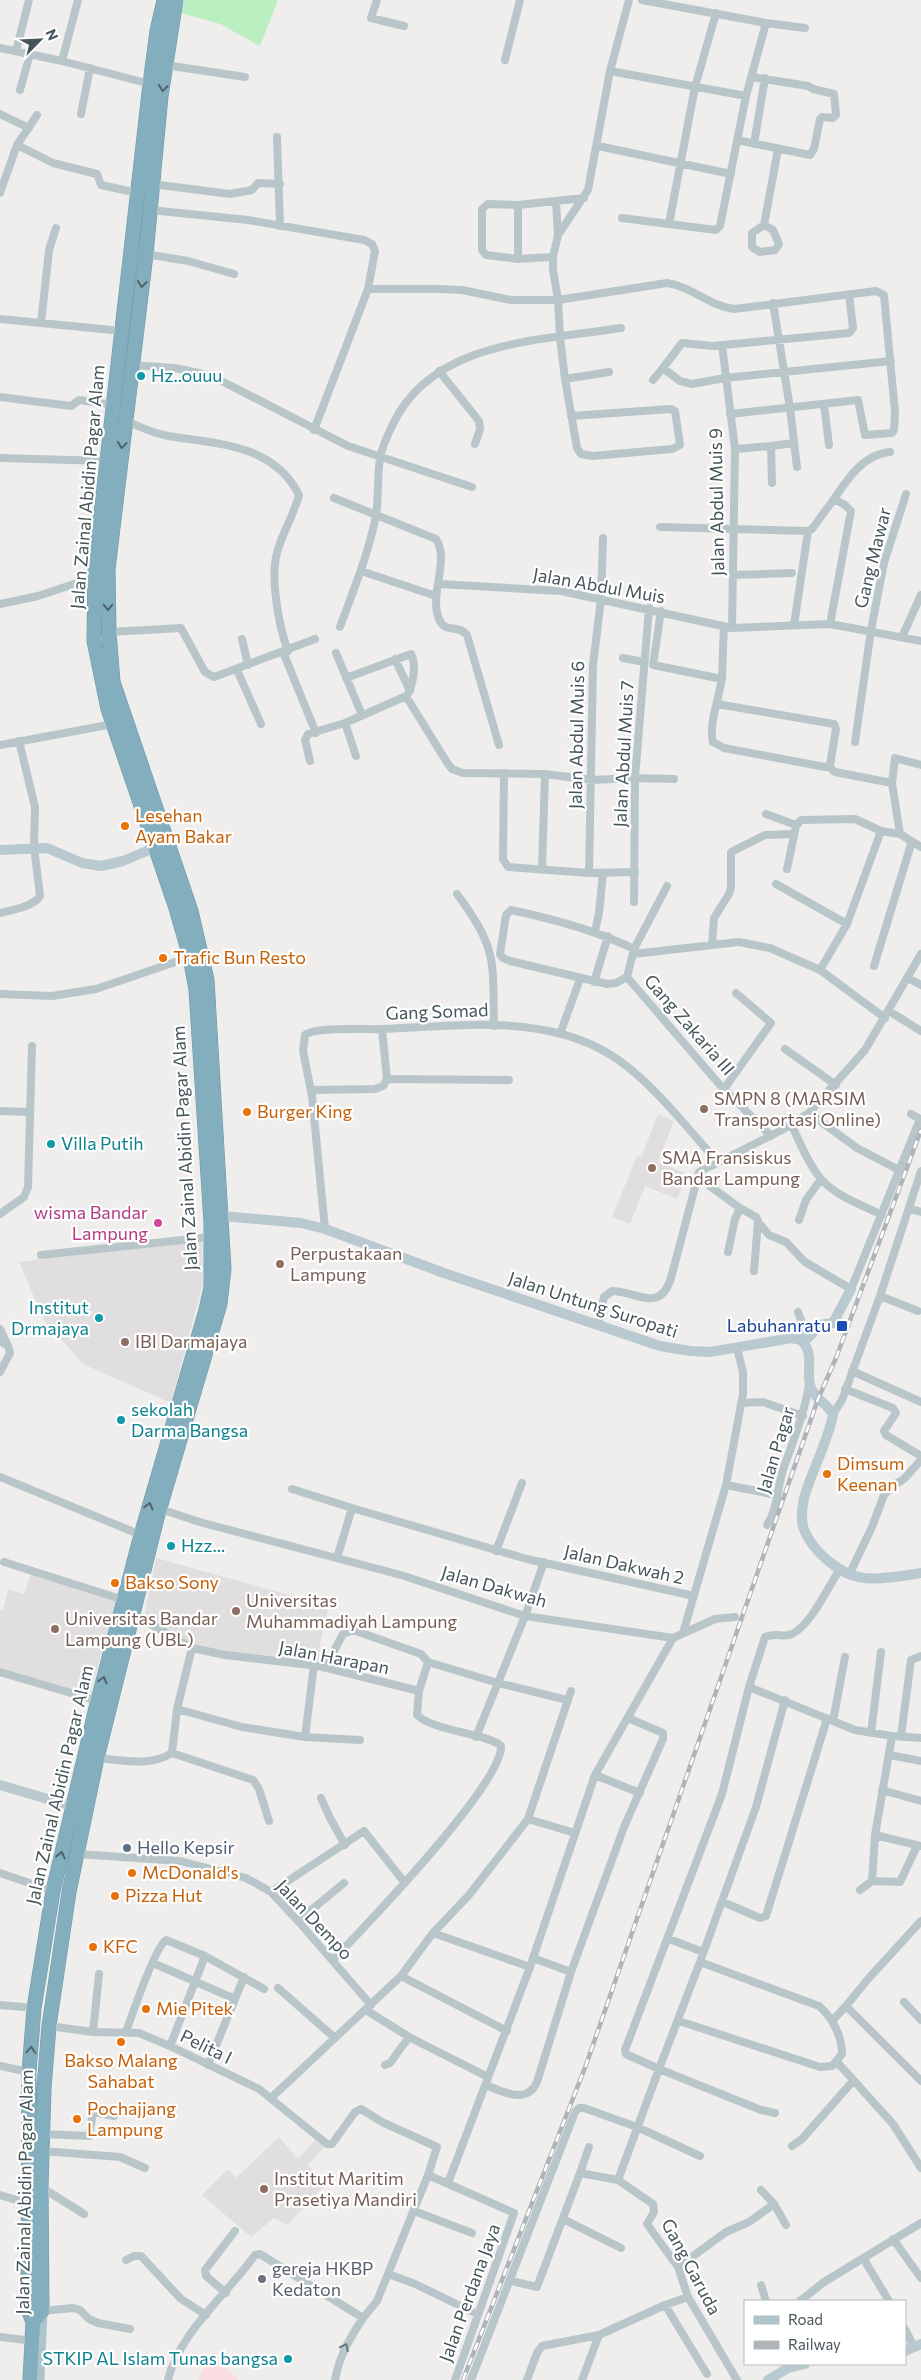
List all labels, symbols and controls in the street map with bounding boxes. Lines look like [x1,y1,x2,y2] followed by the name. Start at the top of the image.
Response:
[15,15,65,65] north arrow
[42,26,62,43] text: N
[158,83,168,92] one-way arrow
[137,280,148,288] one-way arrow
[65,364,109,610] street label: Jalan Zainal Abidin Pagar Alam
[151,364,222,386] place label: Hz..ouuu
[135,370,147,382] marker: Hz..ouuu
[704,428,728,576] street label: Jalan Abdul Muis 9
[117,442,128,450] one-way arrow
[849,505,895,611] street label: Gang Mawar
[531,563,667,607] street label: Jalan Abdul Muis
[103,604,113,611] one-way arrow
[564,661,588,809] street label: Jalan Abdul Muis 6
[608,680,638,828] street label: Jalan Abdul Muis 7
[135,804,232,847] place label: Lesehan Ayam Bakar
[119,820,131,832] marker: Lesehan Ayam Bakar
[173,946,306,968] place label: Trafic Bun Resto
[157,952,169,964] marker: Trafic Bun Resto
[640,969,740,1079] street label: Gang Zakaria III
[385,998,489,1024] street label: Gang Somad
[167,1025,201,1271] street label: Jalan Zainal Abidin Pagar Alam
[714,1087,881,1130] place label: SMPN 8 (MARSIM Transportasj Online)
[257,1100,353,1122] place label: Burger King
[698,1103,710,1115] marker: SMPN 8 (MARSIM Transportasj Online)
[241,1106,253,1118] marker: Burger King
[61,1132,144,1154] place label: Villa Putih
[45,1138,57,1150] marker: Villa Putih
[662,1146,800,1189] place label: SMA Fransiskus Bandar Lampung
[646,1162,658,1174] marker: SMA Fransiskus Bandar Lampung
[34,1201,148,1244] place label: wisma Bandar Lampung
[152,1217,164,1229] marker: wisma Bandar Lampung
[290,1242,402,1285] place label: Perpustakaan Lampung
[274,1258,286,1270] marker: Perpustakaan Lampung
[506,1266,681,1342] street label: Jalan Untung Suropati
[11,1296,89,1339] place label: Institut Drmajaya
[93,1312,105,1324] marker: Institut Drmajaya
[727,1314,831,1336] place label: Labuhanratu
[835,1319,849,1333] marker: Labuhanratu
[135,1330,247,1352] place label: IBI Darmajaya
[119,1336,131,1348] marker: IBI Darmajaya
[131,1398,248,1441] place label: sekolah Darma Bangsa
[751,1404,799,1496] street label: Jalan Pagar
[115,1414,127,1426] marker: sekolah Darma Bangsa
[837,1452,905,1495] place label: Dimsum Keenan
[821,1468,833,1480] marker: Dimsum Keenan
[143,1503,153,1511] one-way arrow
[181,1534,225,1556] place label: Hzz...
[165,1540,177,1552] marker: Hzz...
[562,1540,686,1588] street label: Jalan Dakwah 2
[439,1560,550,1612] street label: Jalan Dakwah
[125,1571,219,1593] place label: Bakso Sony
[109,1577,121,1589] marker: Bakso Sony
[246,1589,458,1632] place label: Universitas Muhammadiyah Lampung
[230,1605,242,1617] marker: Universitas Muhammadiyah Lampung
[65,1607,218,1650] place label: Universitas Bandar Lampung (UBL)
[49,1623,61,1635] marker: Universitas Bandar Lampung (UBL)
[277,1636,391,1679] street label: Jalan Harapan
[21,1663,97,1907] street label: Jalan Zainal Abidin Pagar Alam
[97,1676,108,1685] one-way arrow
[137,1836,235,1858] place label: Hello Kepsir
[121,1842,133,1854] marker: Hello Kepsir
[55,1851,66,1860] one-way arrow
[142,1861,239,1883] place label: McDonald's
[126,1867,138,1879] marker: McDonald's
[272,1874,358,1964] street label: Jalan Dempo
[125,1884,203,1906] place label: Pizza Hut
[109,1890,121,1902] marker: Pizza Hut
[103,1935,138,1957] place label: KFC
[87,1941,99,1953] marker: KFC
[156,1997,233,2019] place label: Mie Pitek
[140,2003,152,2015] marker: Mie Pitek
[177,2024,236,2068] street label: Pelita I
[115,2036,127,2048] marker: Bakso Malang Sahabat
[25,2046,36,2054] one-way arrow
[64,2049,178,2092] place label: Bakso Malang Sahabat
[11,2069,37,2315] street label: Jalan Zainal Abidin Pagar Alam
[87,2097,176,2140] place label: Pochajjang Lampung
[71,2113,83,2125] marker: Pochajjang Lampung
[274,2167,417,2210] place label: Institut Maritim Prasetiya Mandiri
[258,2183,270,2195] marker: Institut Maritim Prasetiya Mandiri
[657,2215,726,2318] street label: Gang Garuda
[434,2220,504,2365] street label: Jalan Perdana Jaya
[272,2257,373,2300] place label: gereja HKBP Kedaton
[256,2273,268,2285] marker: gereja HKBP Kedaton
[744,2300,906,2365] legend
[788,2310,823,2328] text: Road
[788,2335,841,2353] text: Railway
[339,2343,349,2352] one-way arrow
[43,2347,278,2369] place label: STKIP AL Islam Tunas bangsa
[282,2353,294,2365] marker: STKIP AL Islam Tunas bangsa

